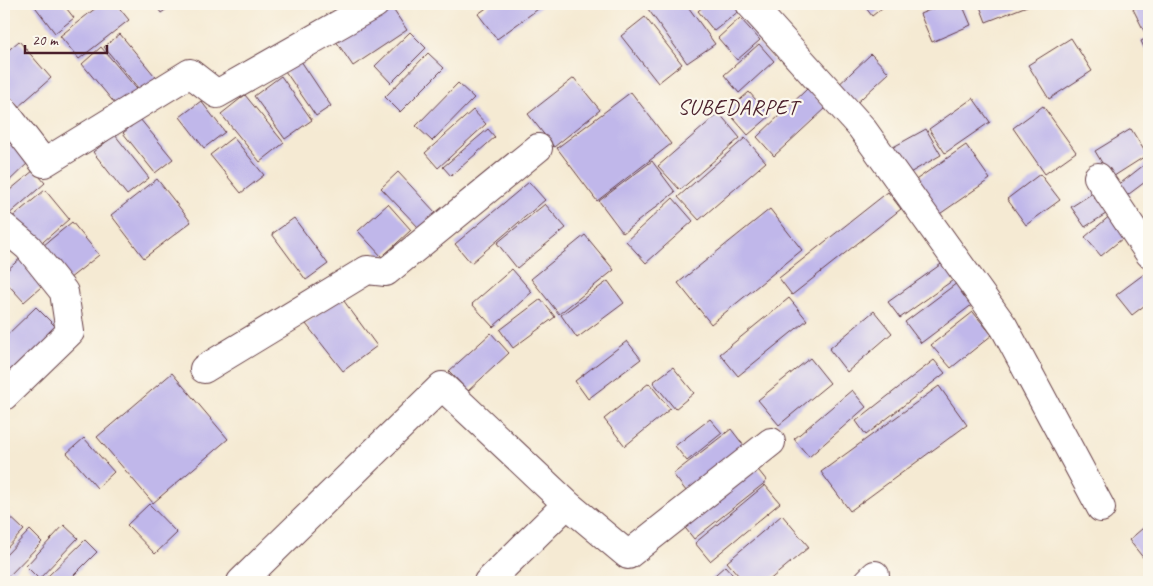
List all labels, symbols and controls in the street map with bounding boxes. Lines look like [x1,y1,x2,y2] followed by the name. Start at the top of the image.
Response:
[25,22,108,54] scale bar
[32,31,59,50] text: 20 m
[677,93,803,121] district label: SUBEDARPET

